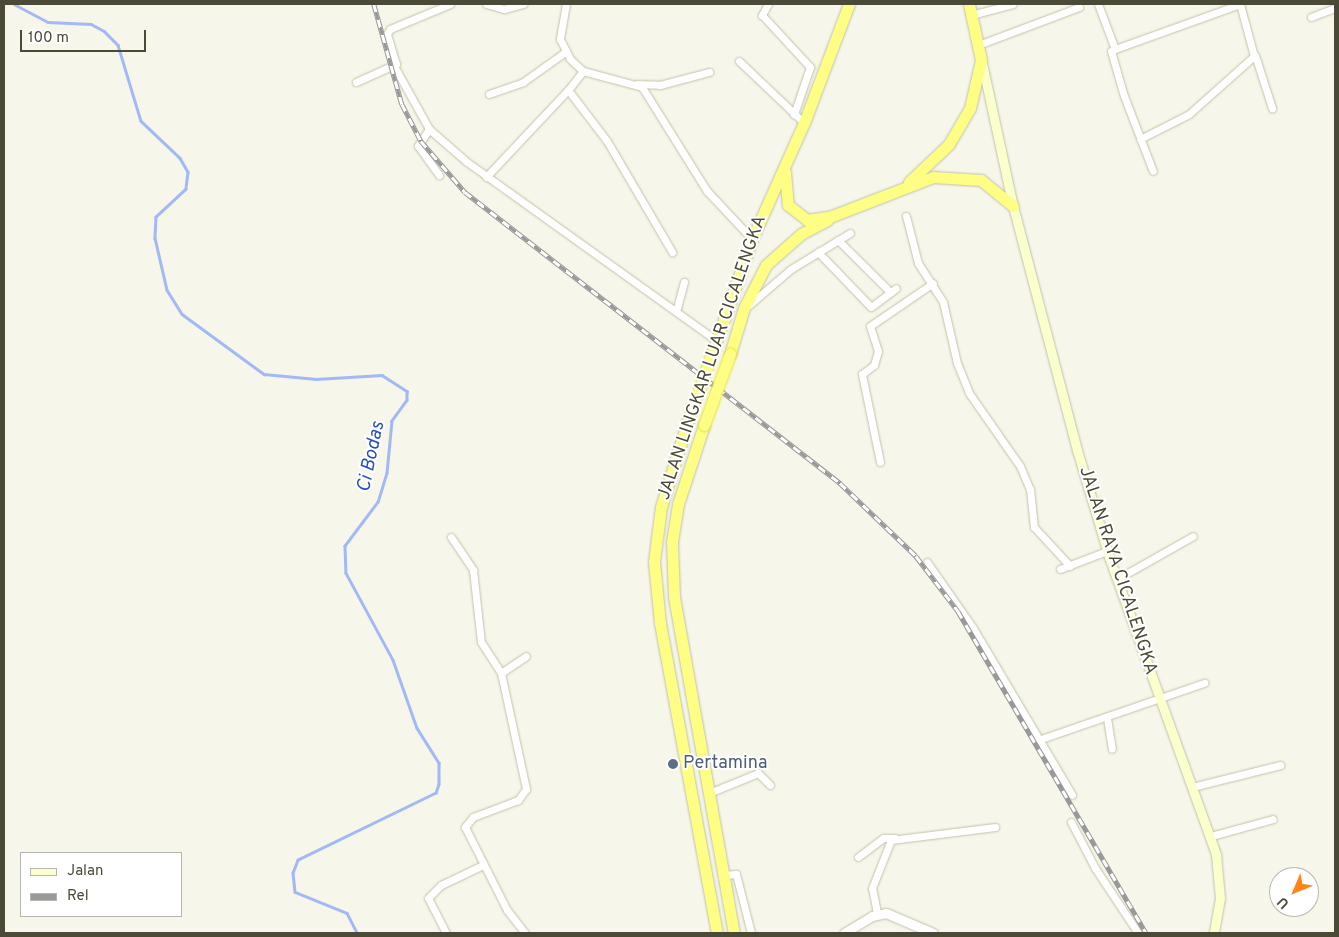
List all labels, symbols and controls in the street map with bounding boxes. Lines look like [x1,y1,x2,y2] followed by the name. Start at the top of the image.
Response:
[22,20,149,52] scale bar
[28,29,69,48] text: 100 m
[654,213,772,503] street label: JALAN LINGKAR LUAR CICALENGKA
[353,420,391,494] water label: Ci Bodas
[1073,464,1161,678] street label: JALAN RAYA CICALENGKA
[683,753,767,775] place label: Pertamina
[667,758,679,770] marker: Pertamina
[20,852,182,917] legend
[67,862,104,881] text: Jalan
[1269,867,1319,917] north arrow
[67,887,89,906] text: Rel
[1274,893,1293,912] text: U

